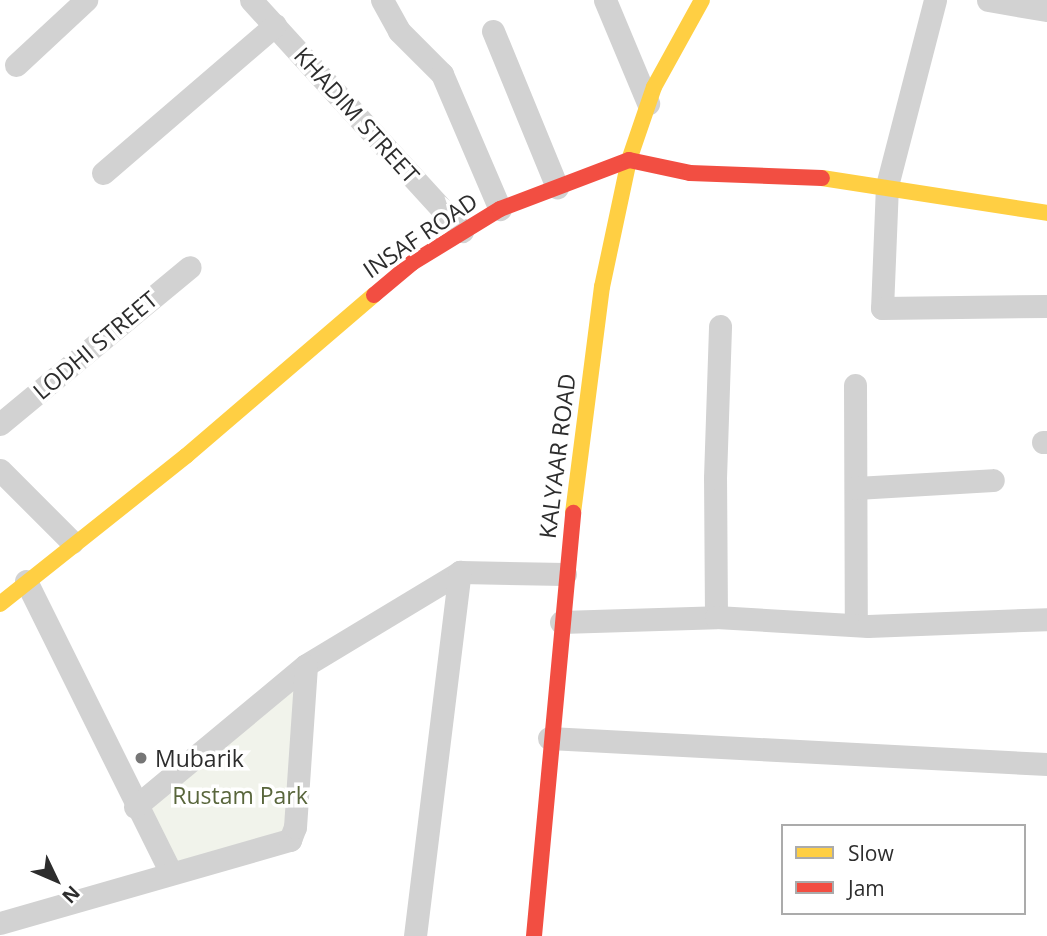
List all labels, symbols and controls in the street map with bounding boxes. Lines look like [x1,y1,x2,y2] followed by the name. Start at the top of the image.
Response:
[289,41,425,189] street label: KHADIM STREET
[358,187,482,283] street label: INSAF ROAD
[27,285,163,405] street label: LODHI STREET
[533,372,581,540] street label: KALYAAR ROAD
[155,744,244,772] place label: Mubarik
[133,750,149,766] marker: Mubarik
[172,781,308,809] park label: Rustam Park
[781,824,1026,915] legend
[848,839,894,867] text: Slow
[21,845,91,915] north arrow
[848,874,885,902] text: Jam
[56,880,86,909] text: N

